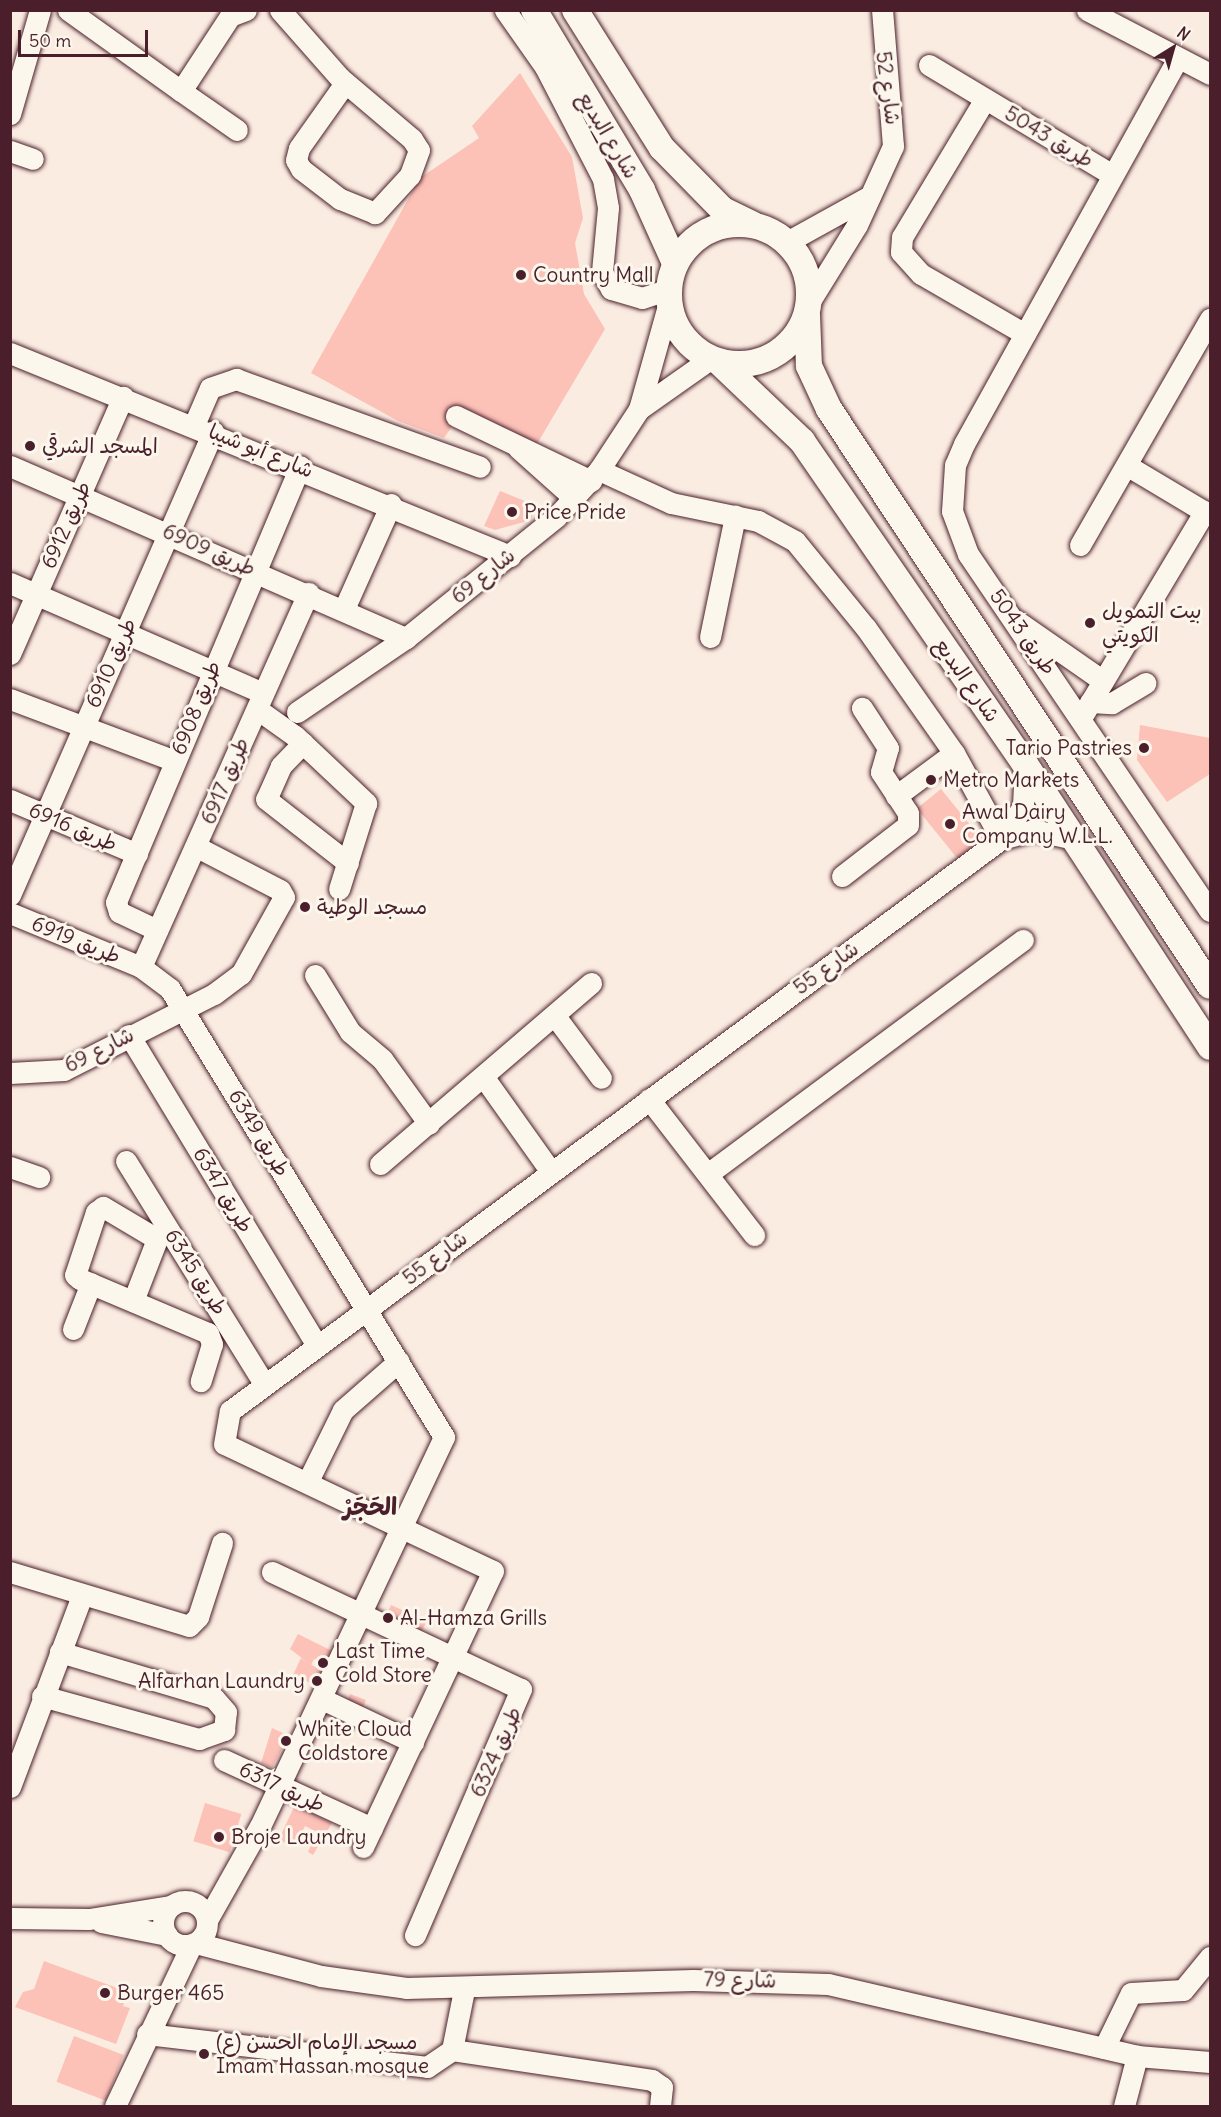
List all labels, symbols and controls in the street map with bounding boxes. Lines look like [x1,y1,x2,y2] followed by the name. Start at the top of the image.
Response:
[21,18,152,56] scale bar
[1143,18,1203,78] north arrow
[1173,22,1194,45] text: N
[29,29,71,52] text: 50 m
[870,50,906,126] street label: شارع 52
[572,87,644,183] street label: شارع البديع
[1000,101,1098,173] street label: طريق 5043
[533,262,653,288] place label: Country Mall
[514,268,528,282] marker: Country Mall
[205,419,317,483] street label: شارع أبو شيبا
[42,433,158,459] place label: المسجد الشرقي
[23,439,37,453] marker: المسجد الشرقي
[36,477,96,573] street label: طريق 6912
[524,499,626,525] place label: Price Pride
[505,505,519,519] marker: Price Pride
[159,518,259,582] street label: طريق 6909
[446,543,520,609] street label: شارع 69
[984,584,1062,680] street label: طريق 5043
[1102,598,1202,648] place label: بيت التمويل الكويتي
[80,614,142,712] street label: طريق 6910
[1083,616,1097,630] marker: بيت التمويل الكويتي
[929,633,1005,727] street label: شارع البديع
[166,657,226,759] street label: طريق 6908
[195,734,255,828] street label: طريق 6917
[1005,735,1132,761] place label: Tario Pastries
[1137,741,1151,755] marker: Tario Pastries
[943,767,1079,793] place label: Metro Markets
[924,773,938,787] marker: Metro Markets
[25,797,121,857] street label: طريق 6916
[962,799,1113,849] place label: Awal Dairy Company W.L.L.
[943,817,957,831] marker: Awal Dairy Company W.L.L.
[317,894,427,920] place label: مسجد الوطية
[298,900,312,914] marker: مسجد الوطية
[28,911,124,969] street label: طريق 6919
[788,936,864,1000] street label: شارع 55
[60,1022,138,1078] street label: شارع 69
[223,1085,295,1181] street label: طريق 6349
[188,1143,258,1237] street label: طريق 6347
[160,1224,232,1320] street label: طريق 6345
[398,1225,472,1291] street label: شارع 55
[343,1493,397,1521] district label: الحَجَرْ
[400,1605,547,1631] place label: Al-Hamza Grills
[381,1611,395,1625] marker: Al-Hamza Grills
[335,1638,432,1688] place label: Last Time Cold Store
[316,1656,330,1670] marker: Last Time Cold Store
[138,1668,305,1694] place label: Alfarhan Laundry
[310,1674,324,1688] marker: Alfarhan Laundry
[465,1703,527,1801] street label: طريق 6324
[298,1716,412,1766] place label: White Cloud Coldstore
[279,1734,293,1748] marker: White Cloud Coldstore
[235,1756,329,1818] street label: طريق 6317
[231,1824,366,1850] place label: Broje Laundry
[212,1830,226,1844] marker: Broje Laundry
[703,1967,777,1993] street label: شارع 79
[117,1980,224,2006] place label: Burger 465
[98,1986,112,2000] marker: Burger 465
[216,2029,429,2079] place label: مسجد الإمام الحسن (ع) Imam Hassan mosque
[197,2047,211,2061] marker: مسجد الإمام الحسن (ع) Imam Hassan mosque

